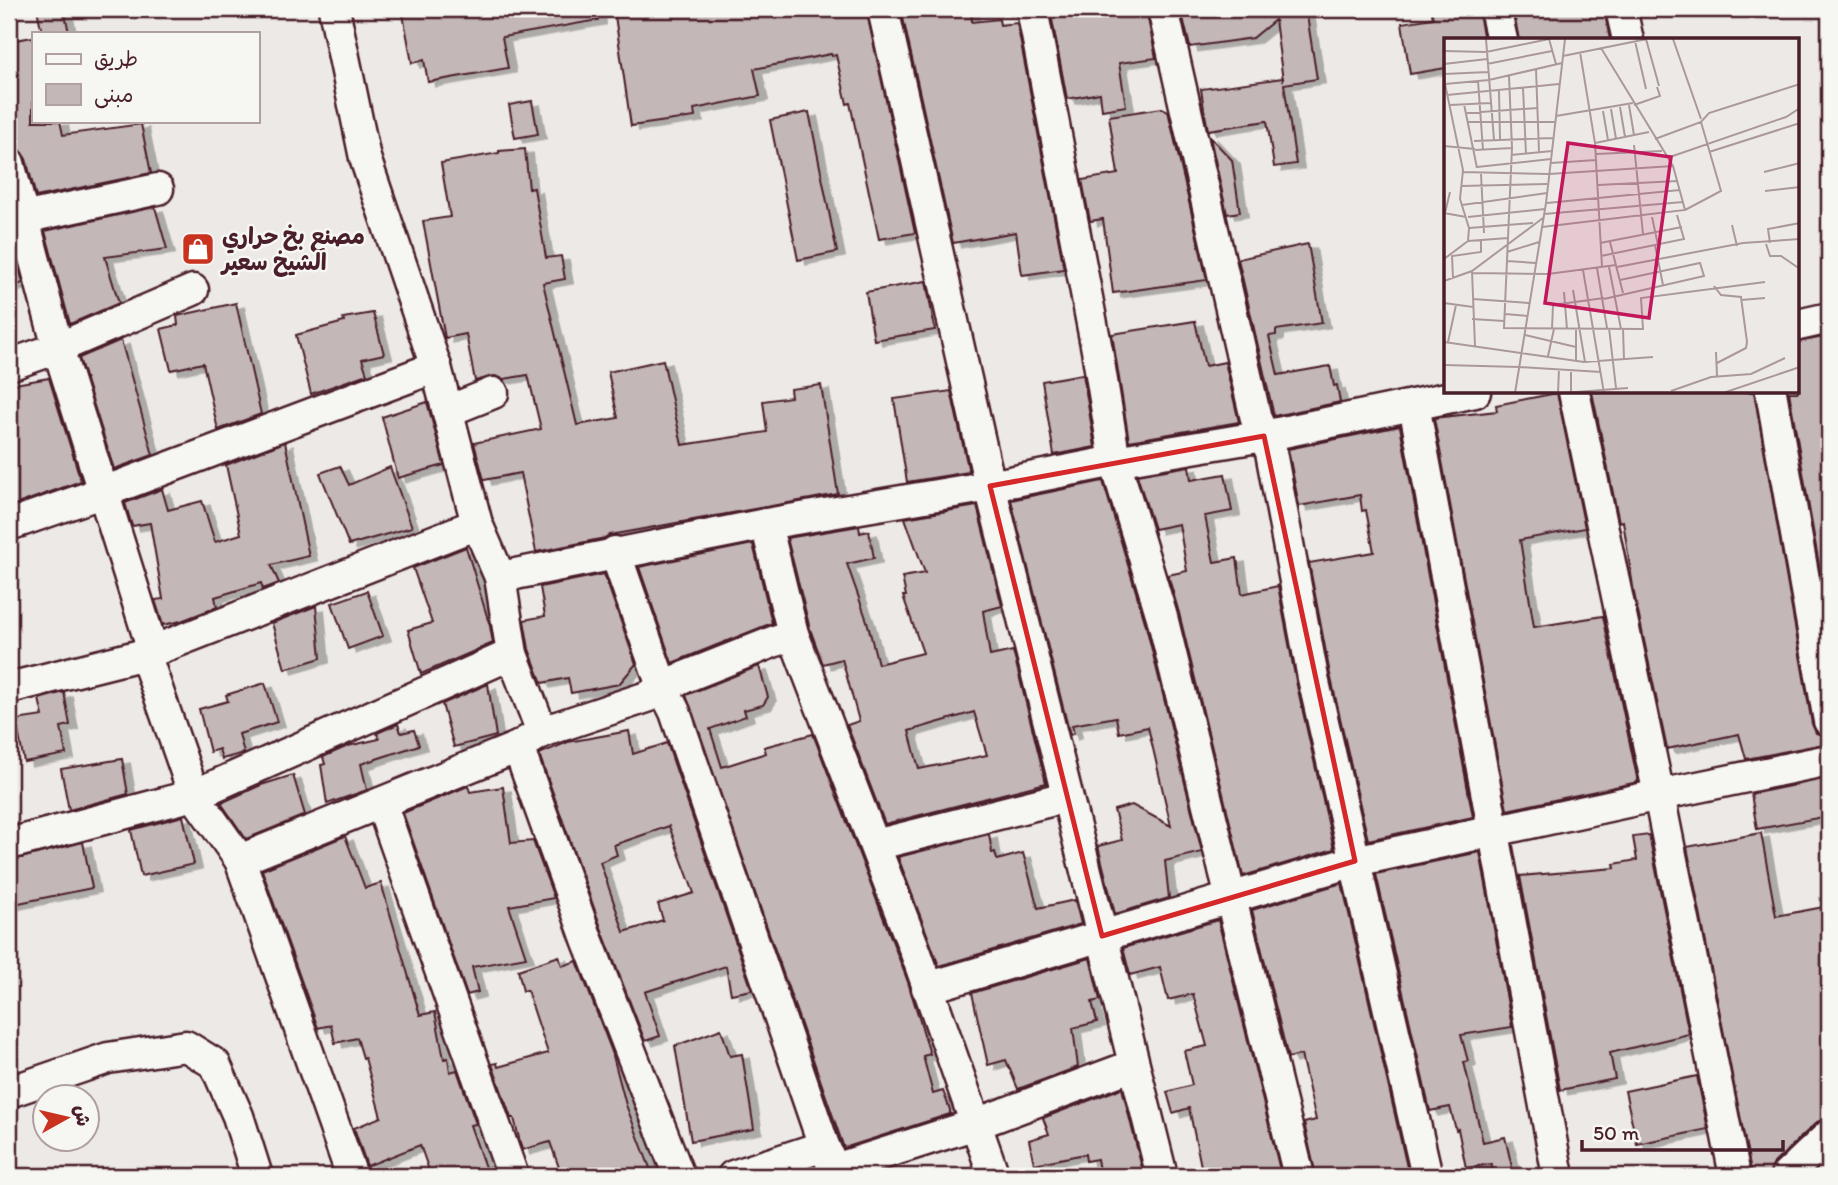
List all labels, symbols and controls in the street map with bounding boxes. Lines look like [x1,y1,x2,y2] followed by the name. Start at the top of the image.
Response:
[32,32,259,122] legend
[1444,38,1800,394] inset map
[94,46,138,71] text: طريق
[94,82,133,109] text: مبنى
[220,222,365,277] place label: مصنع بخ حراري الشيخ سعير
[179,230,217,268] shop icon: مصنع بخ حراري الشيخ سعير
[32,1084,102,1154] north arrow
[69,1104,95,1128] text: ش
[1582,1108,1784,1152] scale bar
[1593,1120,1640,1145] text: 50 m

